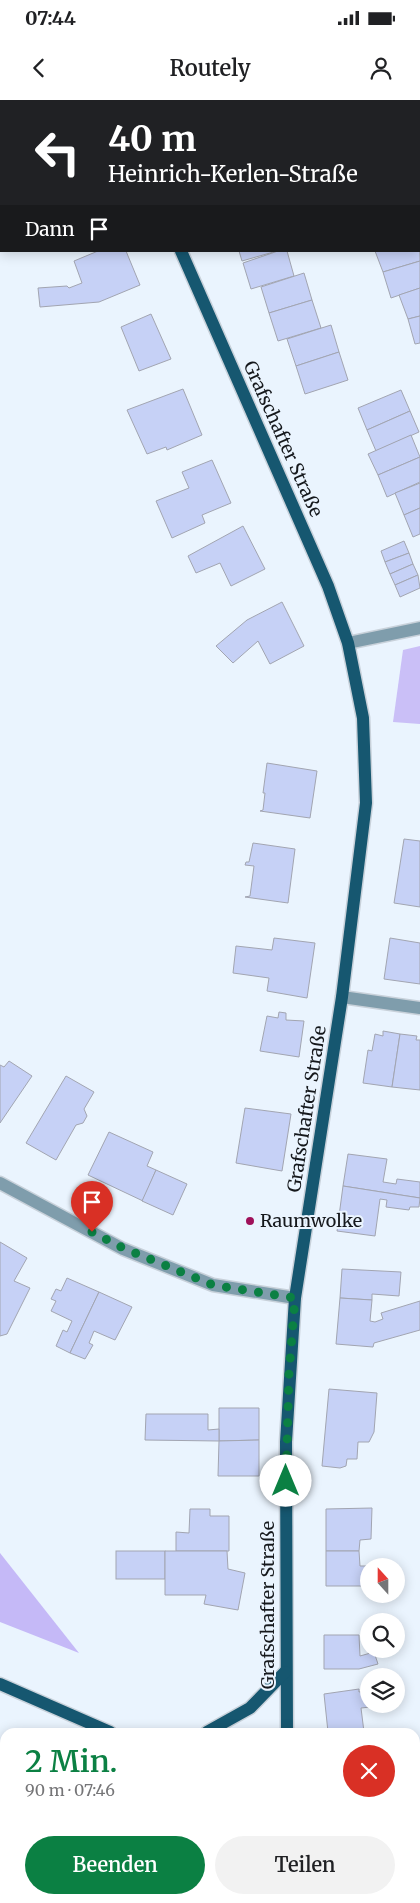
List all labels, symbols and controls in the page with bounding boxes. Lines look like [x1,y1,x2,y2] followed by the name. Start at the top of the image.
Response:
[25,6,76,30] text: 07:44
[25,54,53,82] icon: back
[169,54,251,82] text: Routely
[367,54,395,82] icon: person
[108,117,196,161] text: 40 m
[25,120,90,185] icon: left
[108,160,358,188] text: Heinrich-Kerlen-Straße
[85,215,113,243] icon: arrive
[25,217,75,241] text: Dann
[239,357,328,520] street label: Grafschafter Straße
[282,1024,331,1194] street label: Grafschafter Straße
[71,1181,113,1232] pin
[78,1188,106,1216] icon: arrive
[260,1209,362,1232] place label: Raumwolke
[244,1215,256,1227] marker: Raumwolke
[259,1454,311,1506] position arrow
[256,1521,279,1689] street label: Grafschafter Straße
[360,1558,405,1602] north arrow
[360,1558,405,1713] map controls
[360,1613,405,1658] button: search
[360,1668,405,1713] button: layers
[25,1742,117,1780] text: 2 Min.
[343,1745,395,1797] button: close
[25,1780,115,1800] text: 90 m · 07:46
[25,1836,205,1894] button: Beenden
[215,1836,395,1894] button: Teilen

